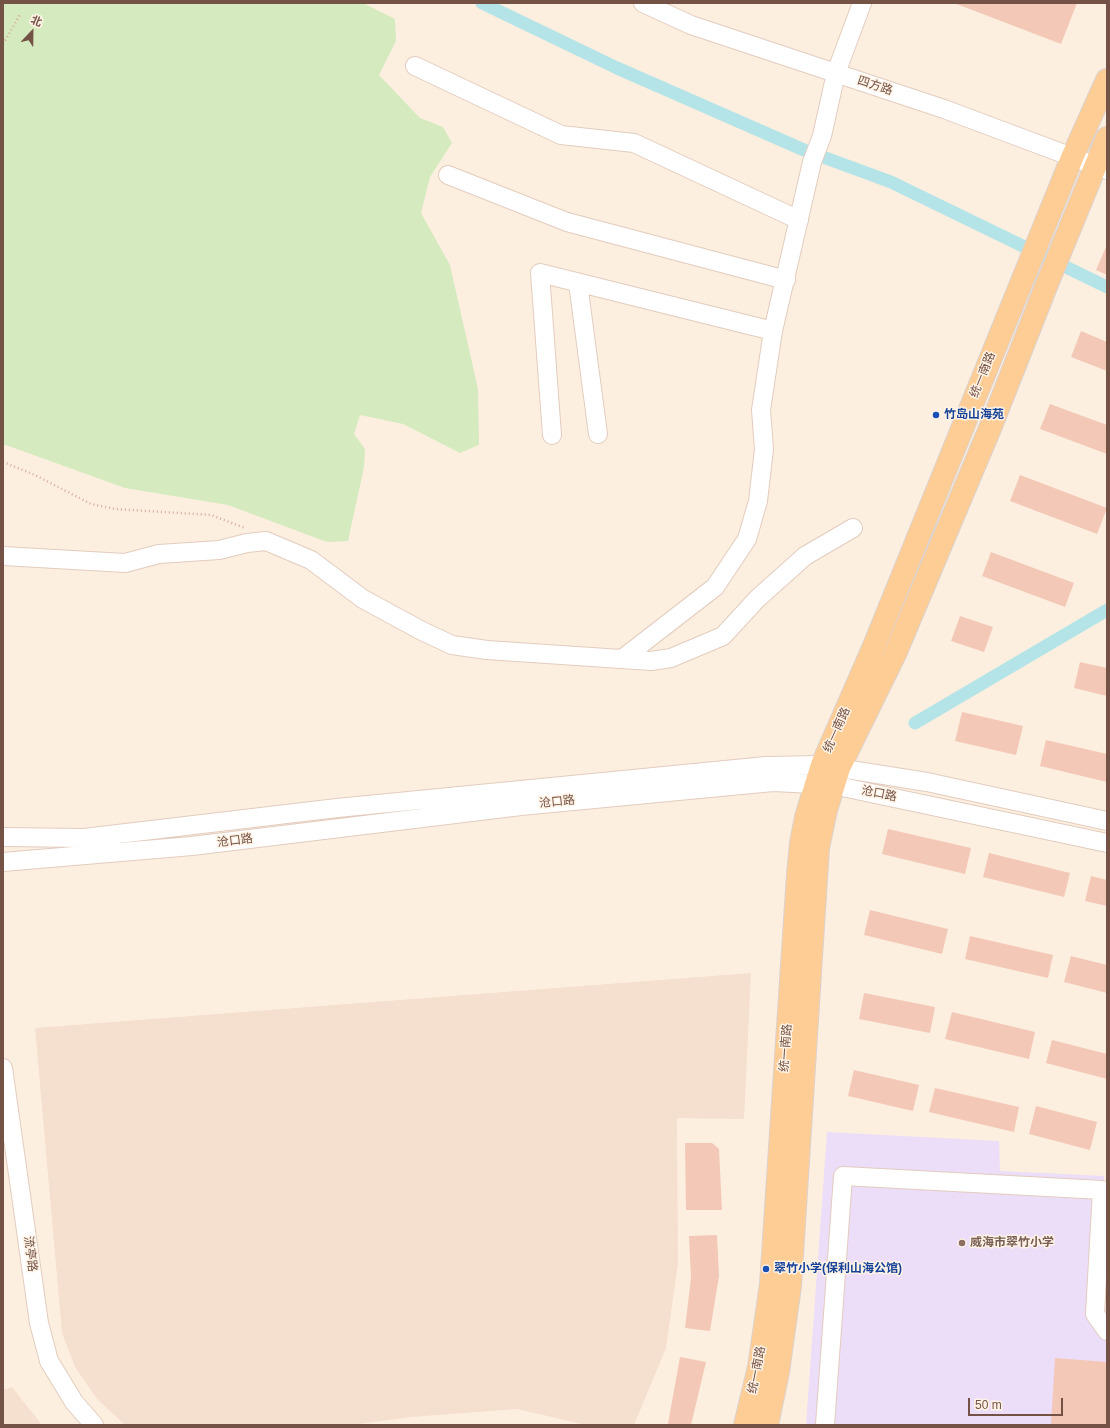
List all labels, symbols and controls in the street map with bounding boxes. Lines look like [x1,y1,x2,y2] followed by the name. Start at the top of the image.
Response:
[12,12,52,52] north arrow
[29,13,44,28] text: 北
[856,74,894,98] street label: 四方路
[967,350,999,400] street label: 统一南路
[944,408,1004,422] place label: 竹岛山海苑
[931,410,941,420] marker: 竹岛山海苑
[821,705,853,755] street label: 统一南路
[860,783,898,805] street label: 沧口路
[538,793,576,811] street label: 沧口路
[216,832,254,850] street label: 沧口路
[777,1024,795,1072] street label: 统一南路
[21,1235,39,1273] street label: 流亭路
[970,1236,1054,1250] place label: 威海市翠竹小学
[957,1238,967,1248] marker: 威海市翠竹小学
[774,1262,902,1276] place label: 翠竹小学(保利山海公馆)
[761,1264,771,1274] marker: 翠竹小学(保利山海公馆)
[745,1345,769,1395] street label: 统一南路
[970,1390,1065,1416] scale bar
[975,1398,1002,1412] text: 50 m

